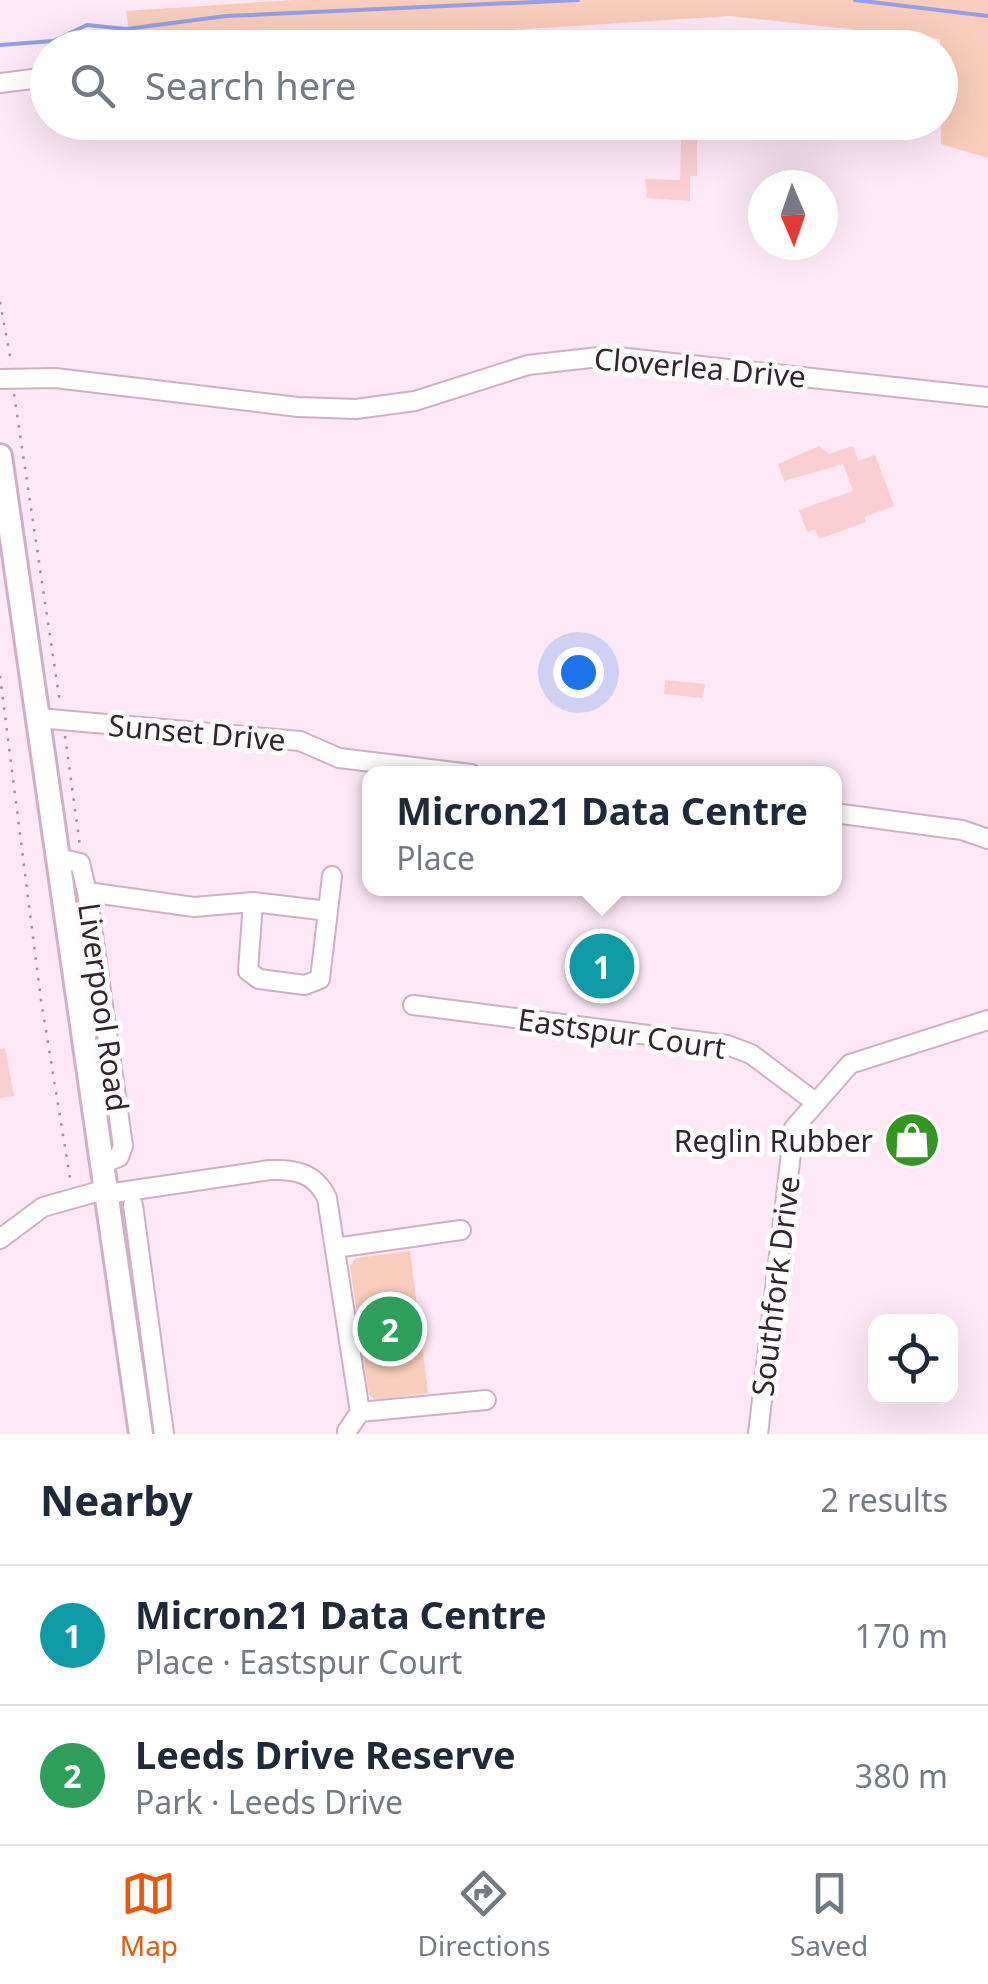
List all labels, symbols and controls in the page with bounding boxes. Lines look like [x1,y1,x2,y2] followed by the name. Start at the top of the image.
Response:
[30,30,958,140] search box
[65,58,120,113] icon: search
[145,59,356,111] text: Search here
[748,170,838,260] north arrow
[592,337,808,397] street label: Cloverlea Drive
[553,647,604,698] your location
[107,704,287,760] street label: Sunset Drive
[362,766,842,896] popup
[396,784,808,836] text: Micron21 Data Centre
[396,836,475,879] text: Place
[69,900,139,1114] street label: Liverpool Road
[570,928,634,1004] pin: 1
[516,998,729,1068] street label: Eastspur Court
[882,1110,942,1170] shop icon: Reglin Rubber
[674,1120,873,1161] place label: Reglin Rubber
[741,1174,809,1398] street label: Southfork Drive
[358,1292,422,1366] pin: 2
[868,1314,958,1404] map controls
[868,1314,958,1404] button: locate
[40,1471,193,1528] text: Nearby
[821,1478,948,1521] text: 2 results
[135,1588,547,1640] text: Micron21 Data Centre
[63,1614,82,1657] text: 1
[855,1614,948,1657] text: 170 m
[135,1640,462,1683] text: Place · Eastspur Court
[135,1728,516,1780] text: Leeds Drive Reserve
[63,1754,82,1797] text: 2
[855,1754,948,1797] text: 380 m
[135,1780,403,1823] text: Park · Leeds Drive
[120,1866,178,1964] tab: Map
[418,1866,550,1964] tab: Directions
[790,1866,868,1964] tab: Saved

